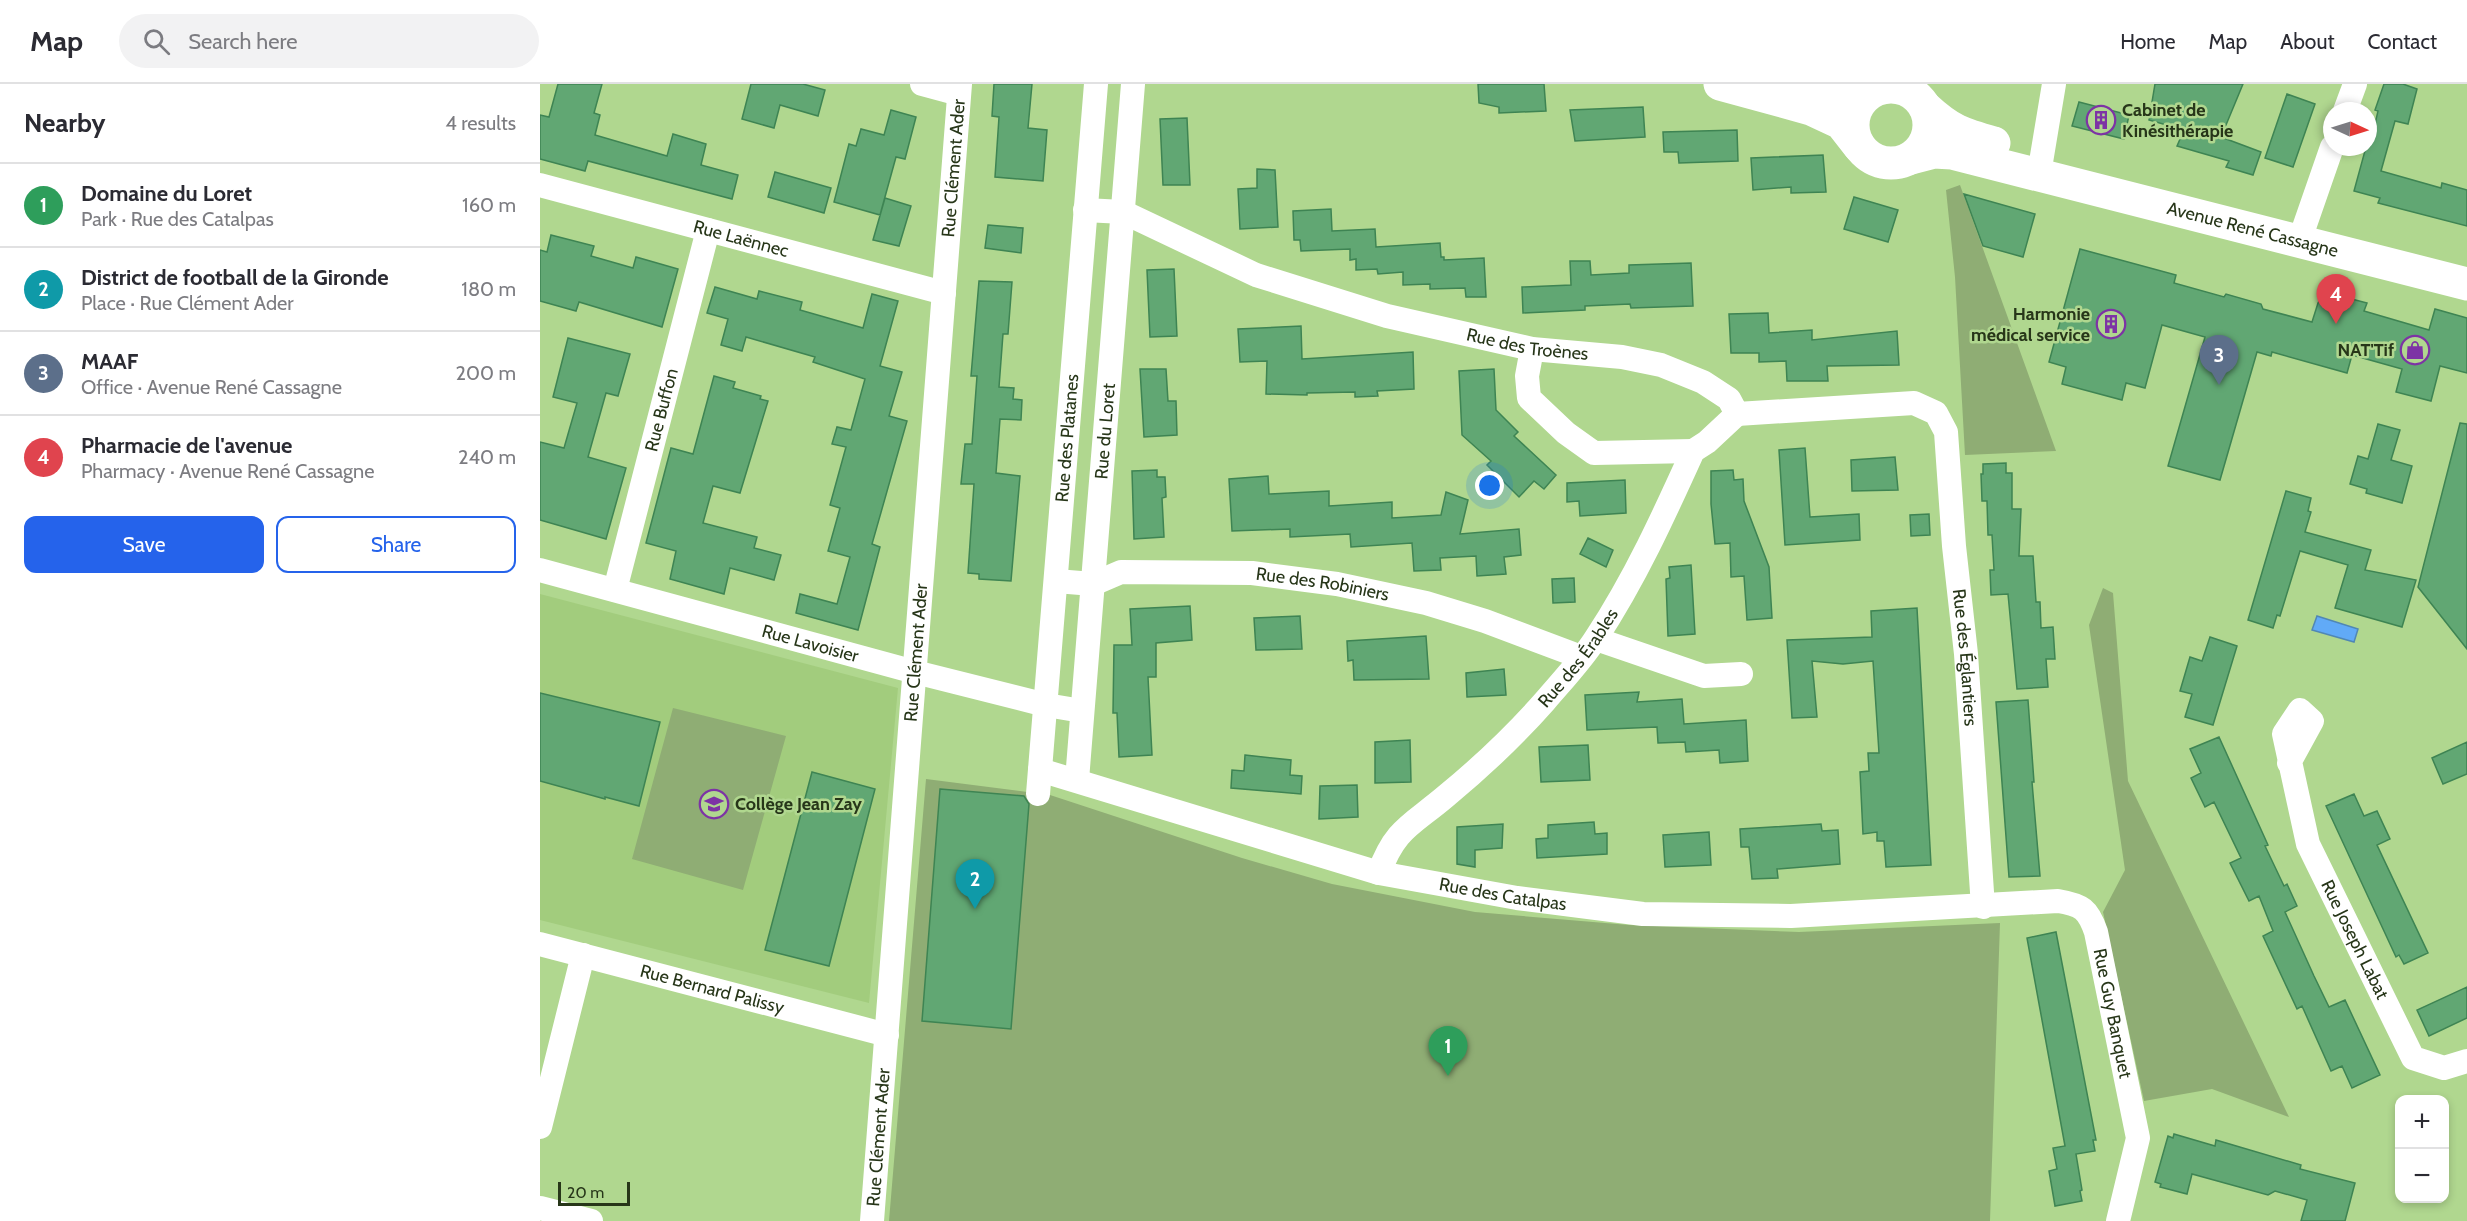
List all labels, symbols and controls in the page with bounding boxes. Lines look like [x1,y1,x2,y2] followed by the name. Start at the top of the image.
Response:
[119,14,539,68] search box
[30,24,83,58] text: Map
[140,25,173,58] icon: search
[188,28,297,55] text: Search here
[2120,29,2176,54] text: Home
[2209,29,2247,54] text: Map
[2280,29,2334,54] text: About
[2367,29,2437,54] text: Contact
[937,98,970,238] street label: Rue Clément Ader
[2122,99,2233,142] place label: Cabinet de Kinésithérapie
[2323,102,2377,156] north arrow
[2085,104,2117,136] building icon: Cabinet de Kinésithérapie
[24,107,105,139] text: Nearby
[445,111,516,135] text: 4 results
[81,180,252,207] text: Domaine du Loret
[40,193,47,217] text: 1
[462,193,516,217] text: 160 m
[2165,197,2341,262] street label: Avenue René Cassagne
[81,207,274,231] text: Park · Rue des Catalpas
[691,215,791,262] street label: Rue Laënnec
[81,264,389,291] text: District de football de la Gironde
[2316,274,2356,324] pin: 4
[38,277,49,301] text: 2
[461,277,516,301] text: 180 m
[81,291,294,315] text: Place · Rue Clément Ader
[1971,303,2090,346] place label: Harmonie médical service
[2095,308,2127,340] building icon: Harmonie médical service
[1464,323,1589,365] street label: Rue des Troènes
[2399,334,2431,366] shop icon: NAT'Tif
[2200,336,2238,385] pin: 3
[2337,339,2394,361] place label: NAT'Tif
[81,348,138,375] text: MAAF
[38,361,49,385] text: 3
[456,361,516,385] text: 200 m
[640,366,683,454] street label: Rue Buffon
[1051,373,1083,503] street label: Rue des Platanes
[81,375,342,399] text: Office · Avenue René Cassagne
[1090,382,1120,480] street label: Rue du Loret
[81,432,292,459] text: Pharmacie de l'avenue
[37,445,50,469] text: 4
[458,445,516,469] text: 240 m
[81,459,374,483] text: Pharmacy · Avenue René Cassagne
[1475,471,1504,500] your location
[24,516,264,573] button: Save
[276,516,516,573] button: Share
[1255,563,1391,606] street label: Rue des Robiniers
[900,582,932,723] street label: Rue Clément Ader
[1948,588,1982,727] street label: Rue des Églantiers
[1533,604,1623,712] street label: Rue des Érables
[759,620,861,667] street label: Rue Lavoisier
[698,788,730,820] school or university icon: Collège Jean Zay
[735,793,862,815] place label: Collège Jean Zay
[956,860,994,909] pin: 2
[1437,873,1568,915] street label: Rue des Catalpas
[2316,876,2393,1003] street label: Rue Joseph Labat
[2089,946,2137,1080] street label: Rue Guy Banquet
[638,960,787,1019] street label: Rue Bernard Palissy
[1428,1026,1468,1076] pin: 1
[862,1067,895,1207] street label: Rue Clément Ader
[2395,1095,2449,1203] map controls
[2395,1095,2449,1149] button: +
[2395,1149,2449,1203] button: −
[558,1179,630,1206] scale bar
[567,1183,604,1202] text: 20 m

